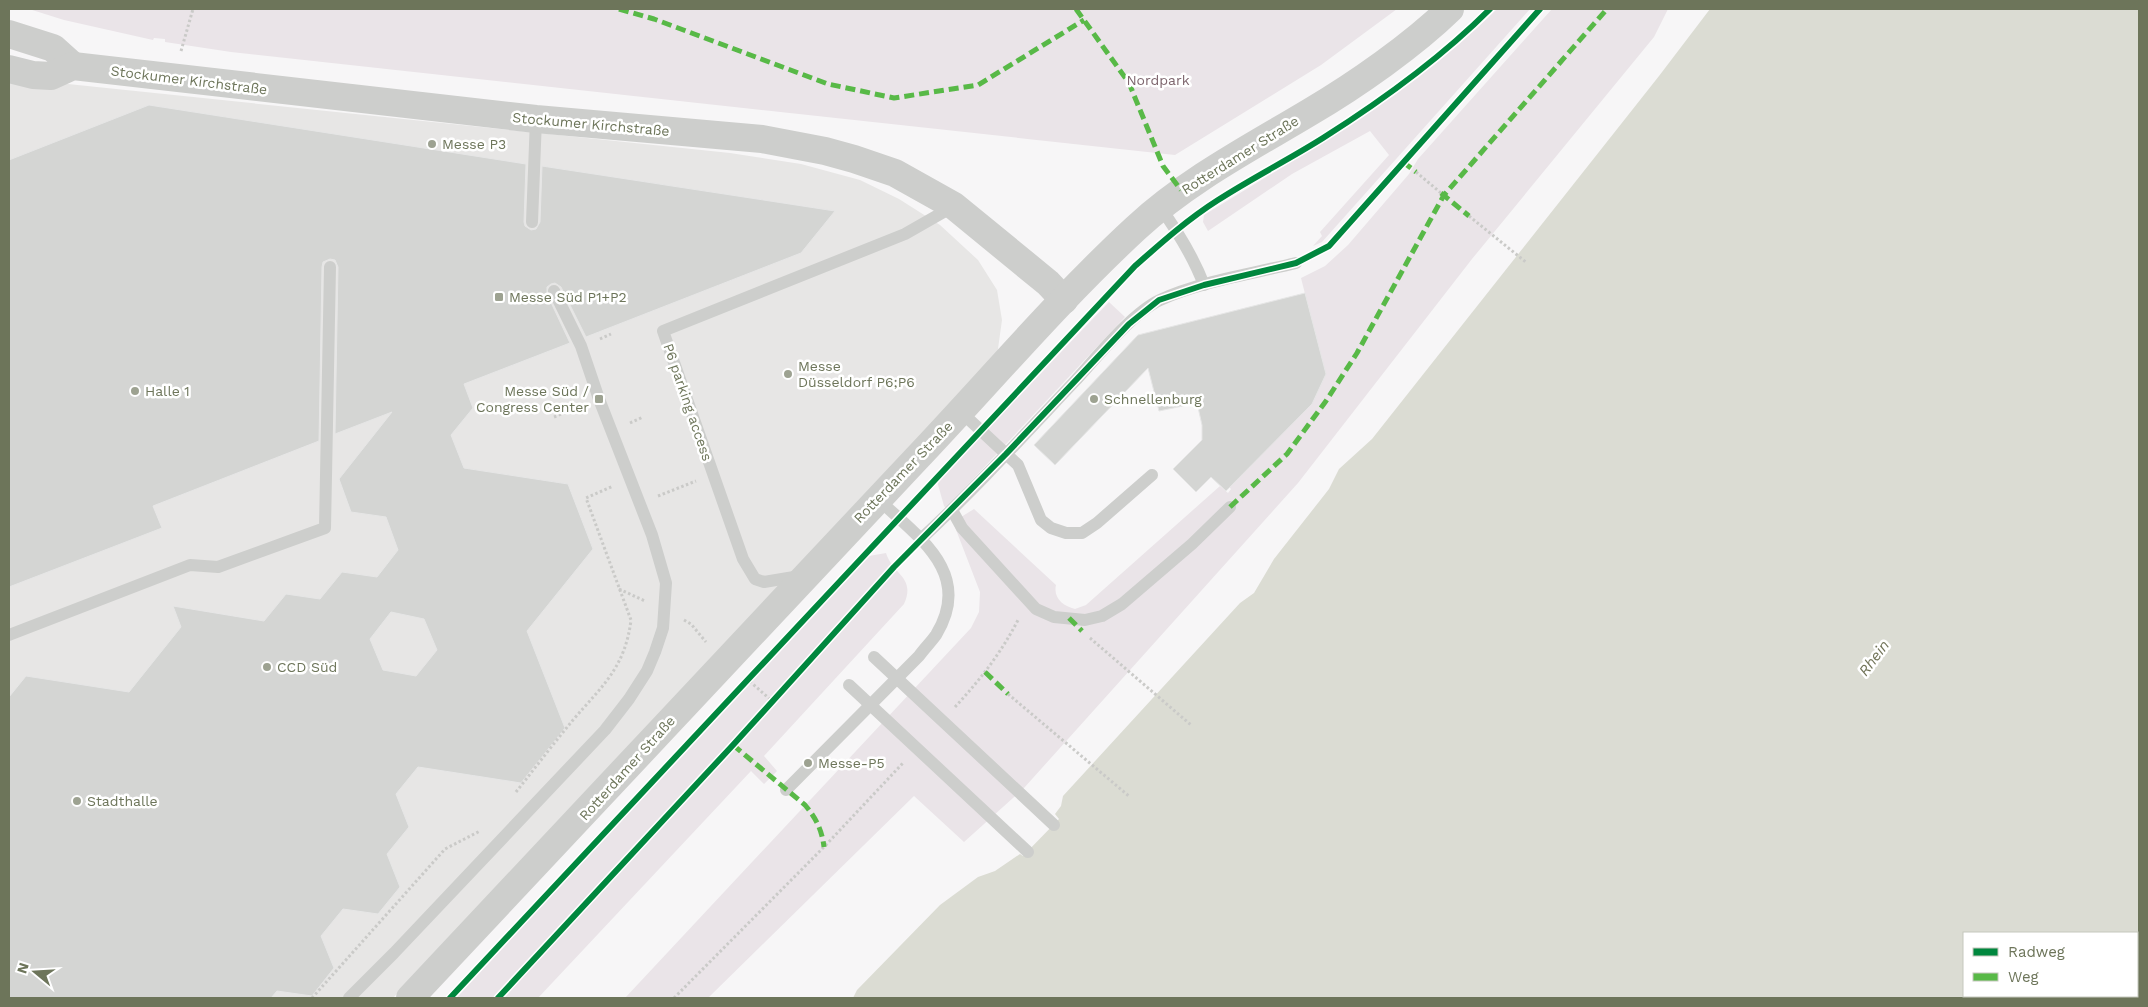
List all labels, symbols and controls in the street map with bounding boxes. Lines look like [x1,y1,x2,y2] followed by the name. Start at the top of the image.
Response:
[110,62,268,98] street label: Stockumer Kirchstraße
[1126,72,1190,88] park label: Nordpark
[512,109,670,139] street label: Stockumer Kirchstraße
[1179,112,1301,198] street label: Rotterdamer Straße
[442,136,506,152] place label: Messe P3
[426,138,438,150] marker: Messe P3
[509,289,627,305] place label: Messe Süd P1+P2
[493,291,505,303] marker: Messe Süd P1+P2
[660,341,716,463] street label: P6 parking access
[798,358,915,390] place label: Messe Düsseldorf P6;P6
[782,368,794,380] marker: Messe Düsseldorf P6;P6
[145,383,190,399] place label: Halle 1
[476,383,589,415] place label: Messe Süd / Congress Center
[129,385,141,397] marker: Halle 1
[1104,391,1202,407] place label: Schnellenburg
[593,393,605,405] marker: Messe Süd / Congress Center
[1088,393,1100,405] marker: Schnellenburg
[850,418,956,526] street label: Rotterdamer Straße
[1855,637,1893,679] water label: Rhein
[277,659,337,675] place label: CCD Süd
[261,661,273,673] marker: CCD Süd
[576,712,678,824] street label: Rotterdamer Straße
[818,755,885,771] place label: Messe-P5
[802,757,814,769] marker: Messe-P5
[87,793,158,809] place label: Stadthalle
[71,795,83,807] marker: Stadthalle
[1963,932,2138,997] legend
[2008,943,2065,961] text: Radweg
[10,947,60,997] north arrow
[13,961,32,975] text: N
[2008,968,2039,986] text: Weg

